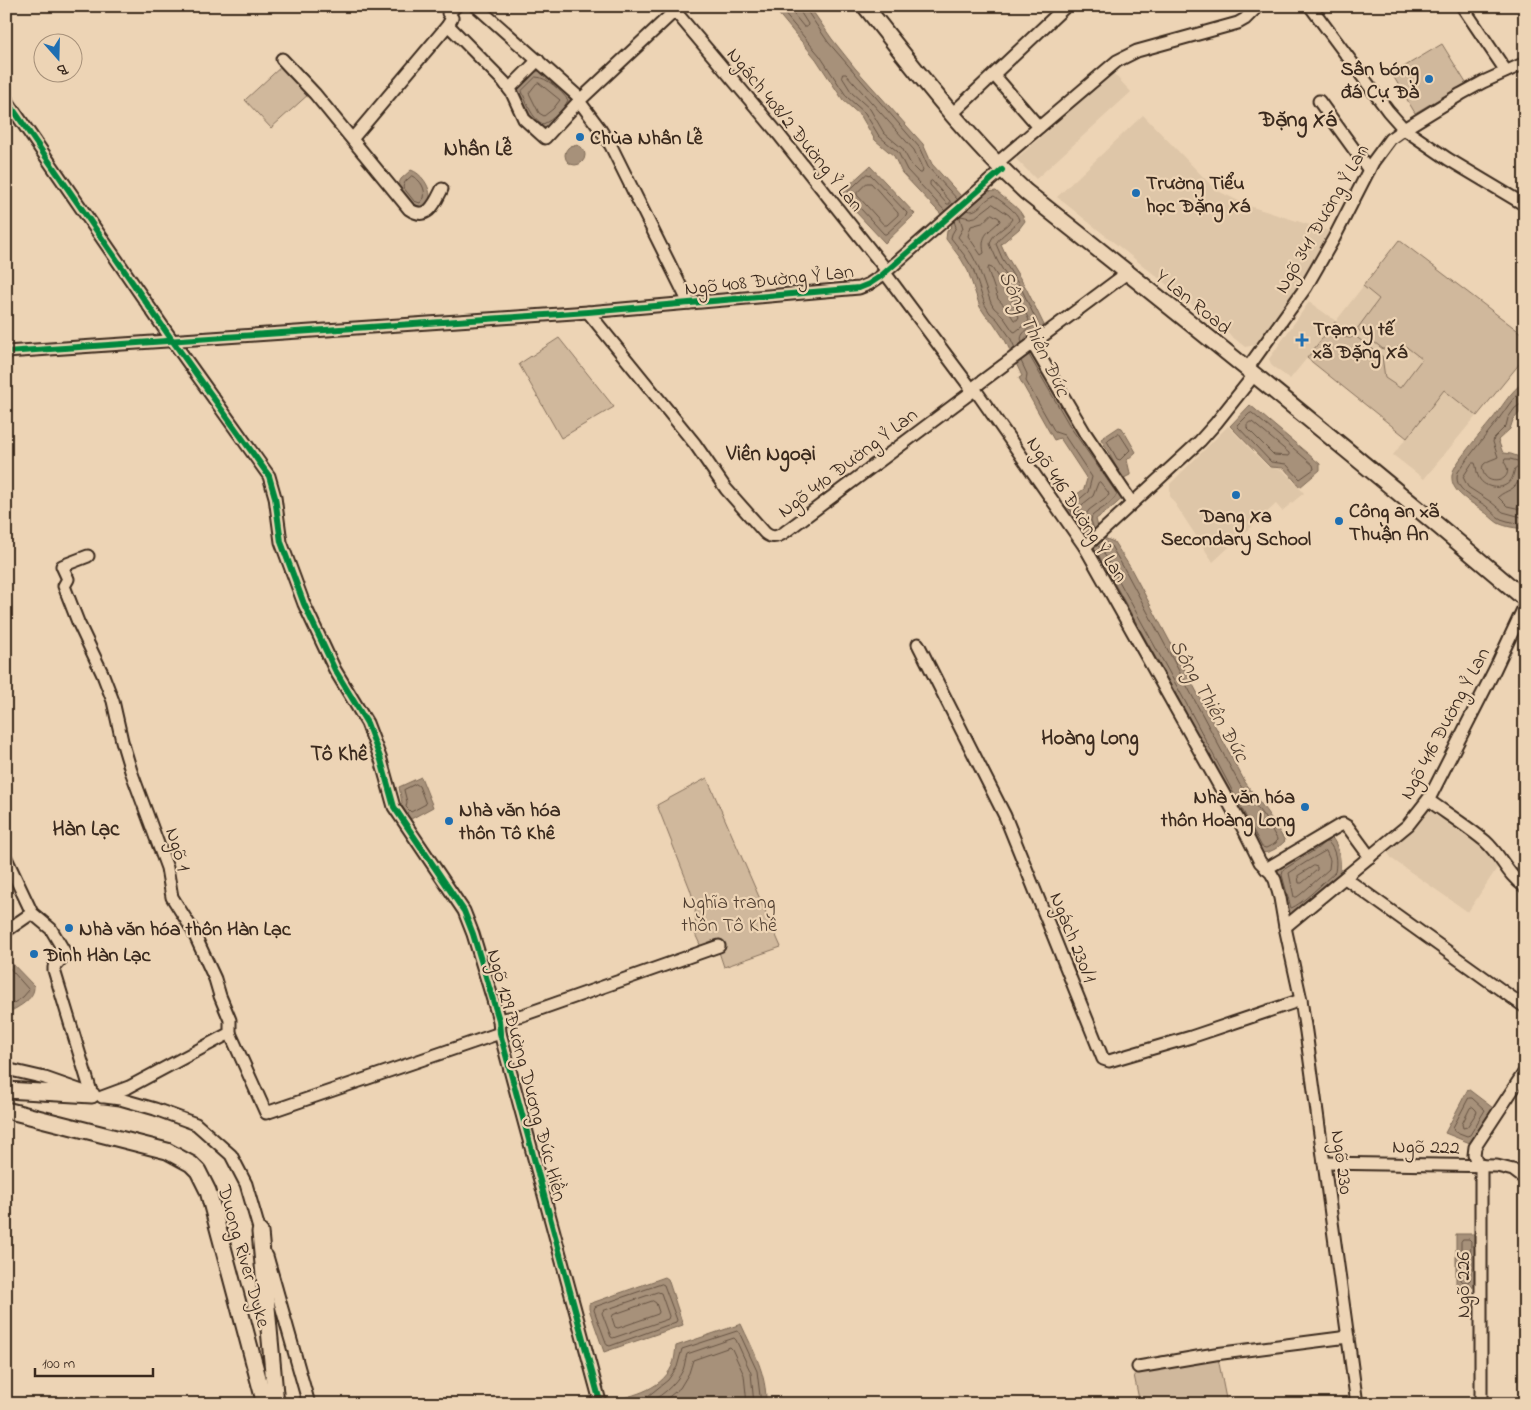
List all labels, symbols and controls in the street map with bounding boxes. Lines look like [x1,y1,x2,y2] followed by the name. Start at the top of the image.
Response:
[32,32,82,82] north arrow
[718,42,870,220] street label: Ngách 408/2 Đường Ỷ Lan
[1340,56,1420,108] place label: Sân bóng đá Cự Đà
[53,57,71,80] text: B
[1423,73,1435,85] marker: Sân bóng đá Cự Đà
[1258,105,1338,138] district label: Đặng Xá
[590,125,704,154] place label: Chùa Nhân Lễ
[574,131,586,143] marker: Chùa Nhân Lễ
[444,135,513,165] district label: Nhân Lễ
[1269,139,1379,300] street label: Ngõ 341 Đường Ỷ Lan
[1146,170,1251,223] place label: Trường Tiểu học Đặng Xá
[1130,187,1142,199] marker: Trường Tiểu học Đặng Xá
[683,258,855,306] street label: Ngõ 408 Đường Ỷ Lan
[1148,263,1237,343] street label: Y Lan Road
[989,266,1077,404] water label: Sông Thiên Đức
[1312,316,1408,369] place label: Trạm y tế xã Đặng Xá
[1295,333,1309,347] marker: Trạm y tế xã Đặng Xá
[772,402,925,527] street label: Ngõ 410 Đường Ỷ Lan
[1017,432,1134,590] street label: Ngõ 416 Đường Ỷ Lan
[725,440,816,472] district label: Viên Ngoại
[1230,489,1242,501] marker: Dang Xa Secondary School
[1349,498,1440,550] place label: Công an xã Thuận An
[1161,503,1311,556] place label: Dang Xa Secondary School
[1333,515,1345,527] marker: Công an xã Thuận An
[1160,634,1256,770] water label: Sông Thiên Đức
[1394,643,1500,806] street label: Ngõ 416 Đường Ỷ Lan
[1041,724,1139,756] district label: Hoàng Long
[311,740,368,770] district label: Tô Khê
[1160,784,1295,837] place label: Nhà văn hóa thôn Hoàng Long
[458,797,561,849] place label: Nhà văn hóa thôn Tô Khê
[1299,801,1311,813] marker: Nhà văn hóa thôn Hoàng Long
[53,815,120,845] district label: Hàn Lạc
[443,815,455,827] marker: Nhà văn hóa thôn Tô Khê
[155,824,197,875] street label: Ngõ 1
[1039,888,1103,988] street label: Ngách 230/1
[681,889,777,941] park label: Nghĩa trang thôn Tô Khê
[79,916,292,945] place label: Nhà văn hóa thôn Hàn Lạc
[63,922,75,934] marker: Nhà văn hóa thôn Hàn Lạc
[43,942,151,971] place label: Đình Hàn Lạc
[477,946,573,1205] street label: Ngõ 129 Đường Dương Đức Hiền
[28,948,40,960] marker: Đình Hàn Lạc
[1321,1128,1359,1197] street label: Ngõ 230
[1392,1133,1460,1165] street label: Ngõ 222
[207,1181,277,1332] street label: Duong River Dyke
[1450,1252,1480,1318] street label: Ngõ 226
[35,1345,152,1377] scale bar
[42,1353,75,1375] text: 100 m

